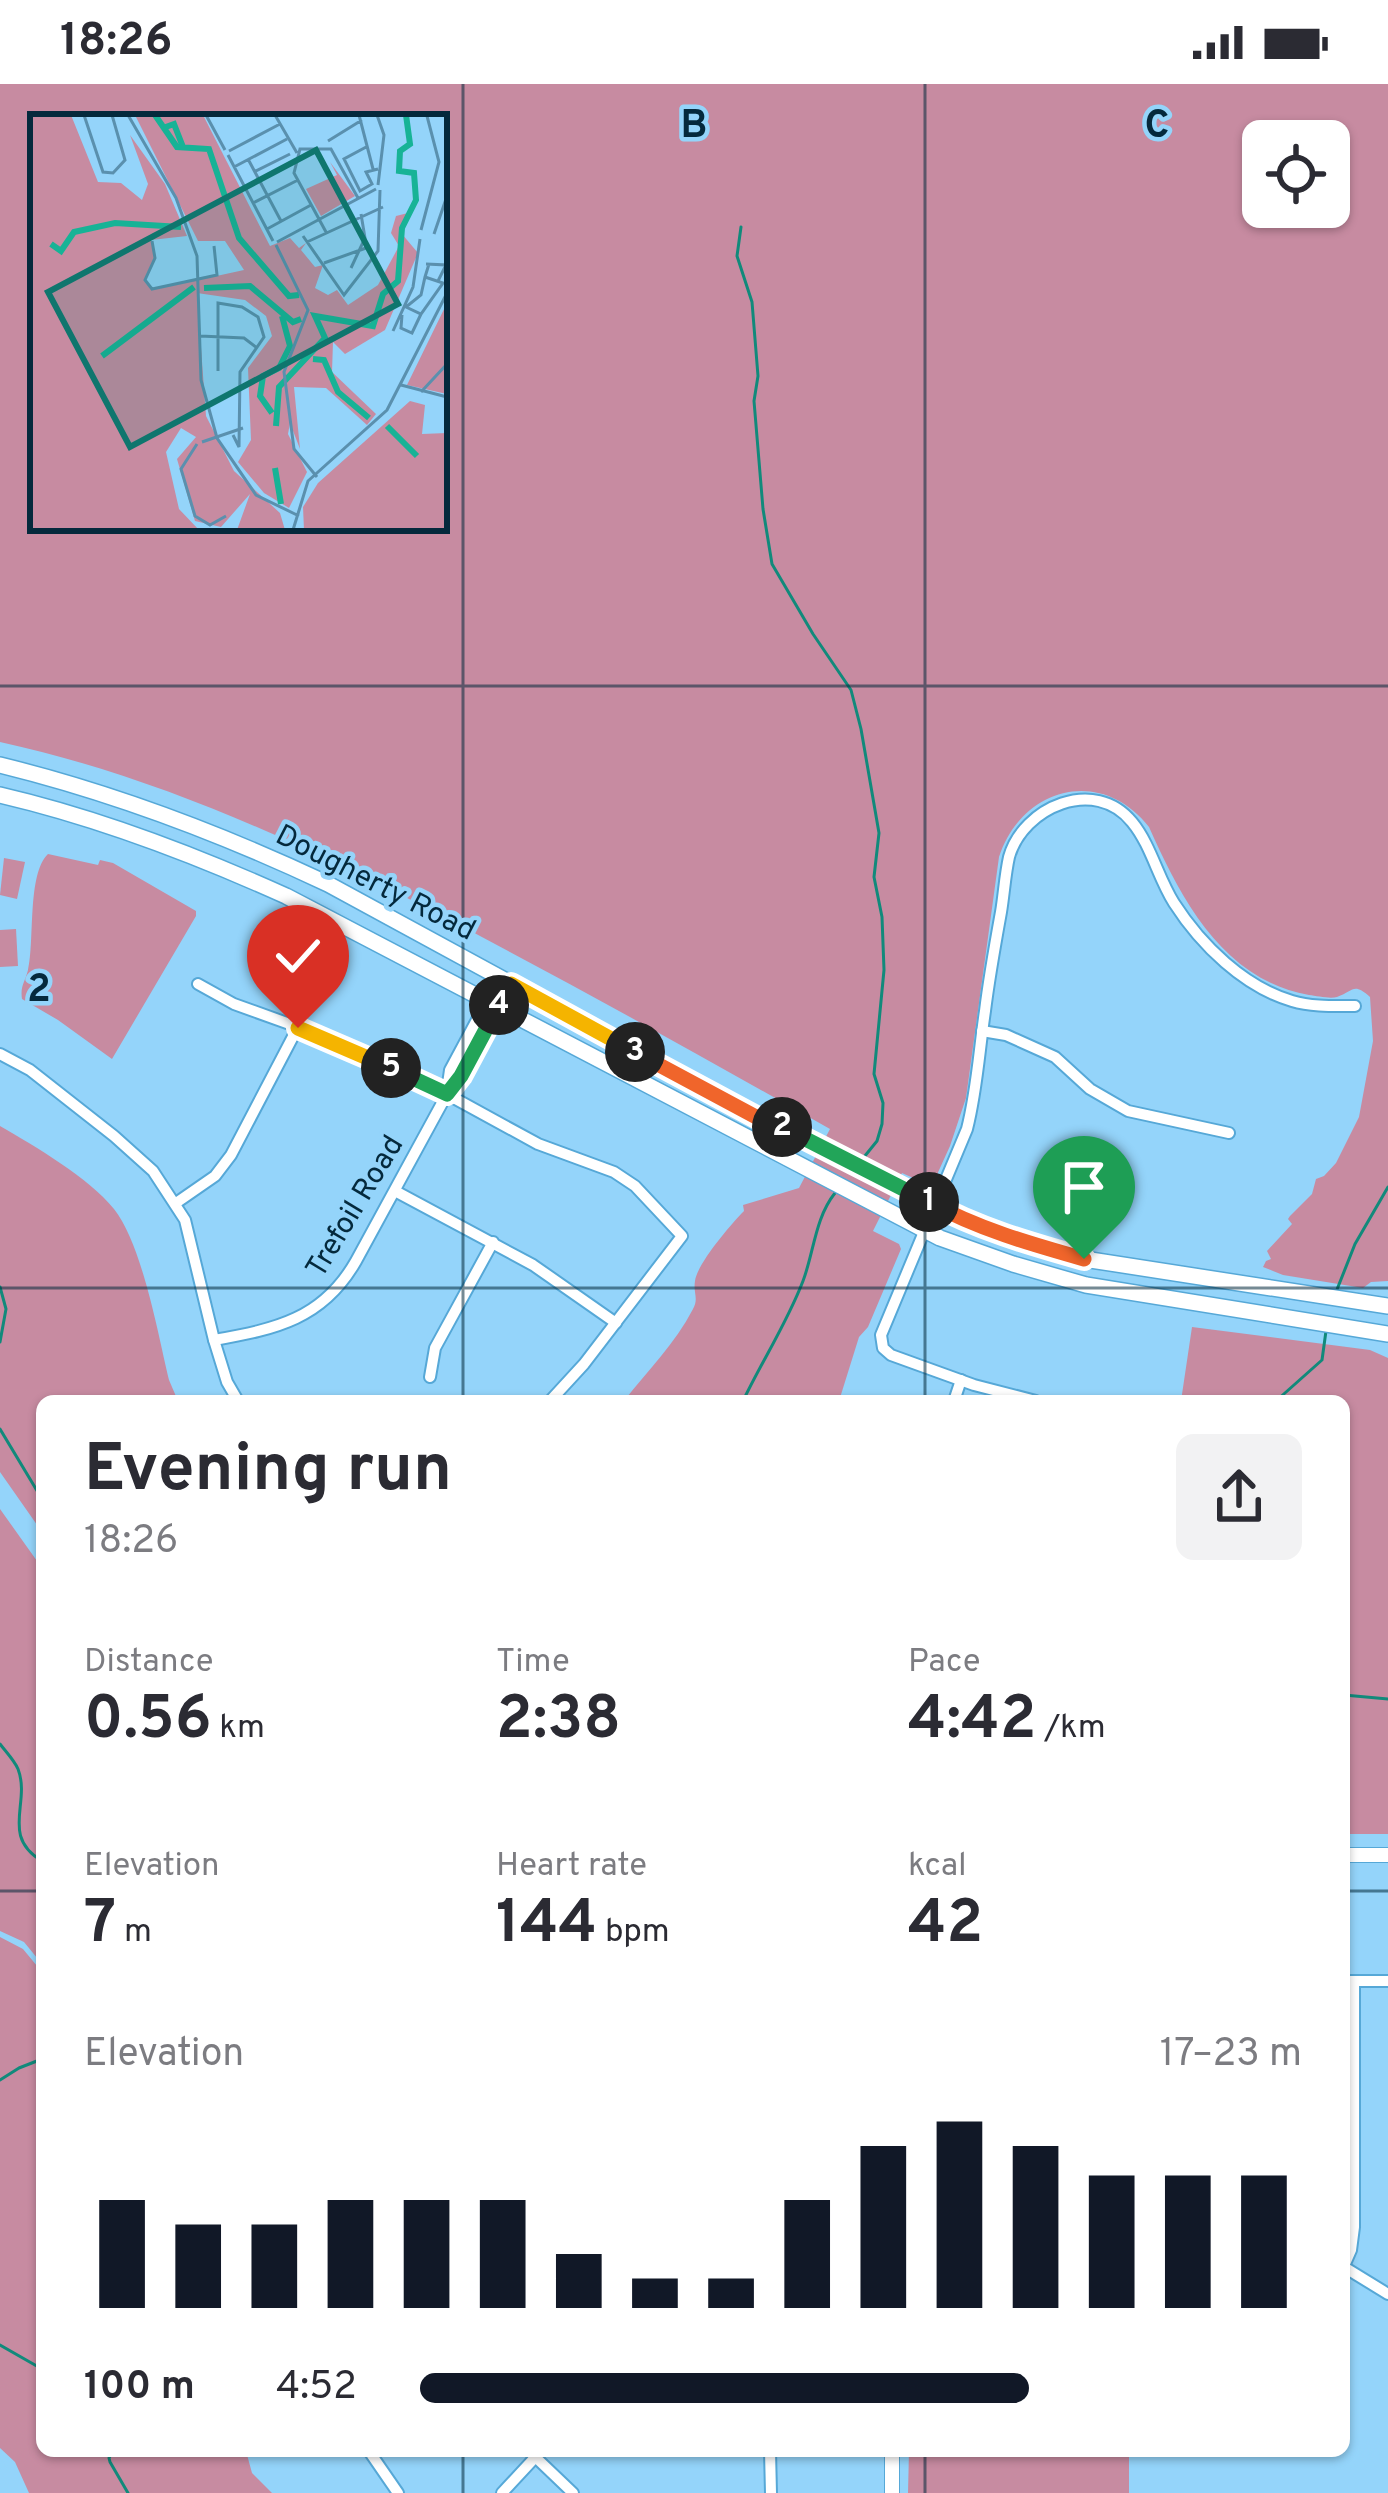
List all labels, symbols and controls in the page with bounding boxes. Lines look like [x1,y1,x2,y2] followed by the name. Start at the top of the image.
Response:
[60,14,172,71] text: 18:26
[681,103,707,152] text: B
[1145,103,1169,152] text: C
[30,114,447,531] inset map
[1242,120,1350,228] map controls
[1242,120,1350,228] button: locate
[269,818,481,951] street label: Dougherty Road
[247,905,349,1028] pin
[265,923,331,989] icon: check
[27,967,51,1016] text: 2
[469,975,529,1035] pin: 4
[488,984,510,1026] text: 4
[605,1022,665,1082] pin: 3
[625,1031,645,1073] text: 3
[361,1038,421,1098] pin: 5
[381,1047,401,1089] text: 5
[752,1097,812,1157] pin: 2
[772,1106,792,1148] text: 2
[299,1129,413,1285] street label: Trefoil Road
[1033,1136,1135,1259] pin
[1051,1154,1117,1220] icon: arrive
[899,1172,959,1232] pin: 1
[922,1181,936,1223] text: 1
[84,1431,452,1514] text: Evening run
[1176,1434,1302,1560] button: share
[84,1518,178,1567] text: 18:26
[84,1642,214,1684] text: Distance
[496,1642,570,1684] text: Time
[908,1642,981,1684] text: Pace
[84,1684,212,1760] text: 0.56
[496,1684,621,1760] text: 2:38
[908,1684,1036,1760] text: 4:42
[212,1708,265,1750] text: km
[1036,1708,1106,1750] text: /km
[84,1846,220,1888] text: Elevation
[496,1846,647,1888] text: Heart rate
[908,1846,967,1888] text: kcal
[84,1888,116,1964] text: 7
[496,1888,597,1964] text: 144
[908,1888,983,1964] text: 42
[116,1912,152,1954] text: m
[597,1912,670,1954] text: bpm
[84,2031,244,2080] text: Elevation
[1160,2031,1302,2080] text: 17–23 m
[84,2364,195,2413] text: 100 m
[276,2364,357,2413] text: 4:52

